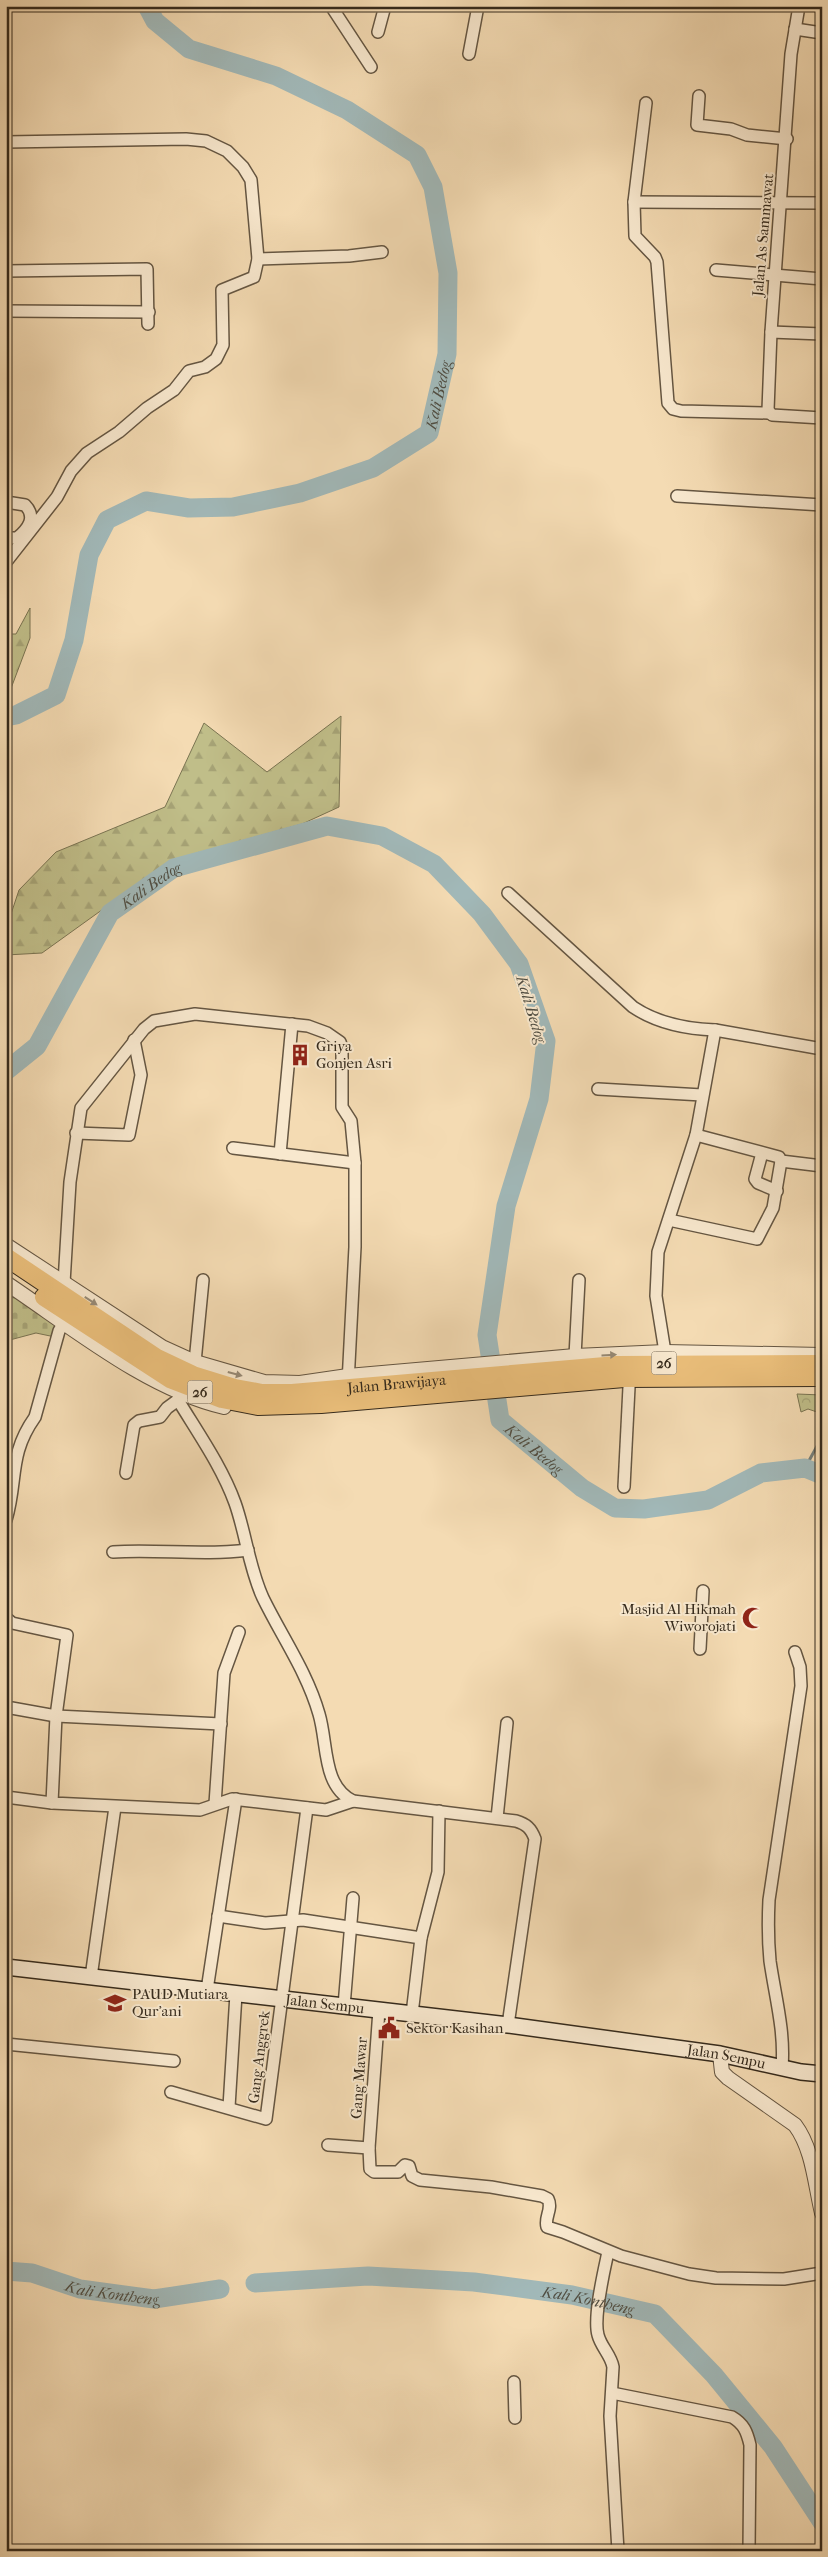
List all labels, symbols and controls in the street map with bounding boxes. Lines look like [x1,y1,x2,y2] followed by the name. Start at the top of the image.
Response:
[749,172,777,298] street label: Jalan As Sammawat
[421,358,455,432] water label: Kali Bedog
[116,857,184,913] water label: Kali Bedog
[512,972,551,1046] water label: Kali Bedog
[316,1037,393,1072] place label: Griya Gonjen Asri
[287,1042,313,1068] building icon: Griya Gonjen Asri
[84,1296,98,1306] one-way arrow
[601,1350,617,1358] one-way arrow
[652,1352,676,1375] road number: 26
[227,1371,242,1379] one-way arrow
[346,1371,448,1397] street label: Jalan Brawijaya
[188,1380,212,1404] road number: 26
[500,1419,568,1479] water label: Kali Bedog
[621,1600,737,1635] place label: Masjid Al Hikmah Wiworojati
[740,1605,766,1631] mosque icon: Masjid Al Hikmah Wiworojati
[132,1985,229,2020] place label: PAUD Mutiara Qur'ani
[102,1990,128,2016] school or university icon: PAUD Mutiara Qur'ani
[283,1990,366,2017] street label: Jalan Sempu
[244,2009,274,2104] street label: Gang Anggrek
[376,2015,402,2041] public building icon: Sektor Kasihan
[406,2019,504,2037] place label: Sektor Kasihan
[347,2036,371,2120] street label: Gang Mawar
[685,2040,768,2073] street label: Jalan Sempu
[62,2276,161,2309] water label: Kali Kontheng
[540,2282,637,2319] water label: Kali Kontheng

